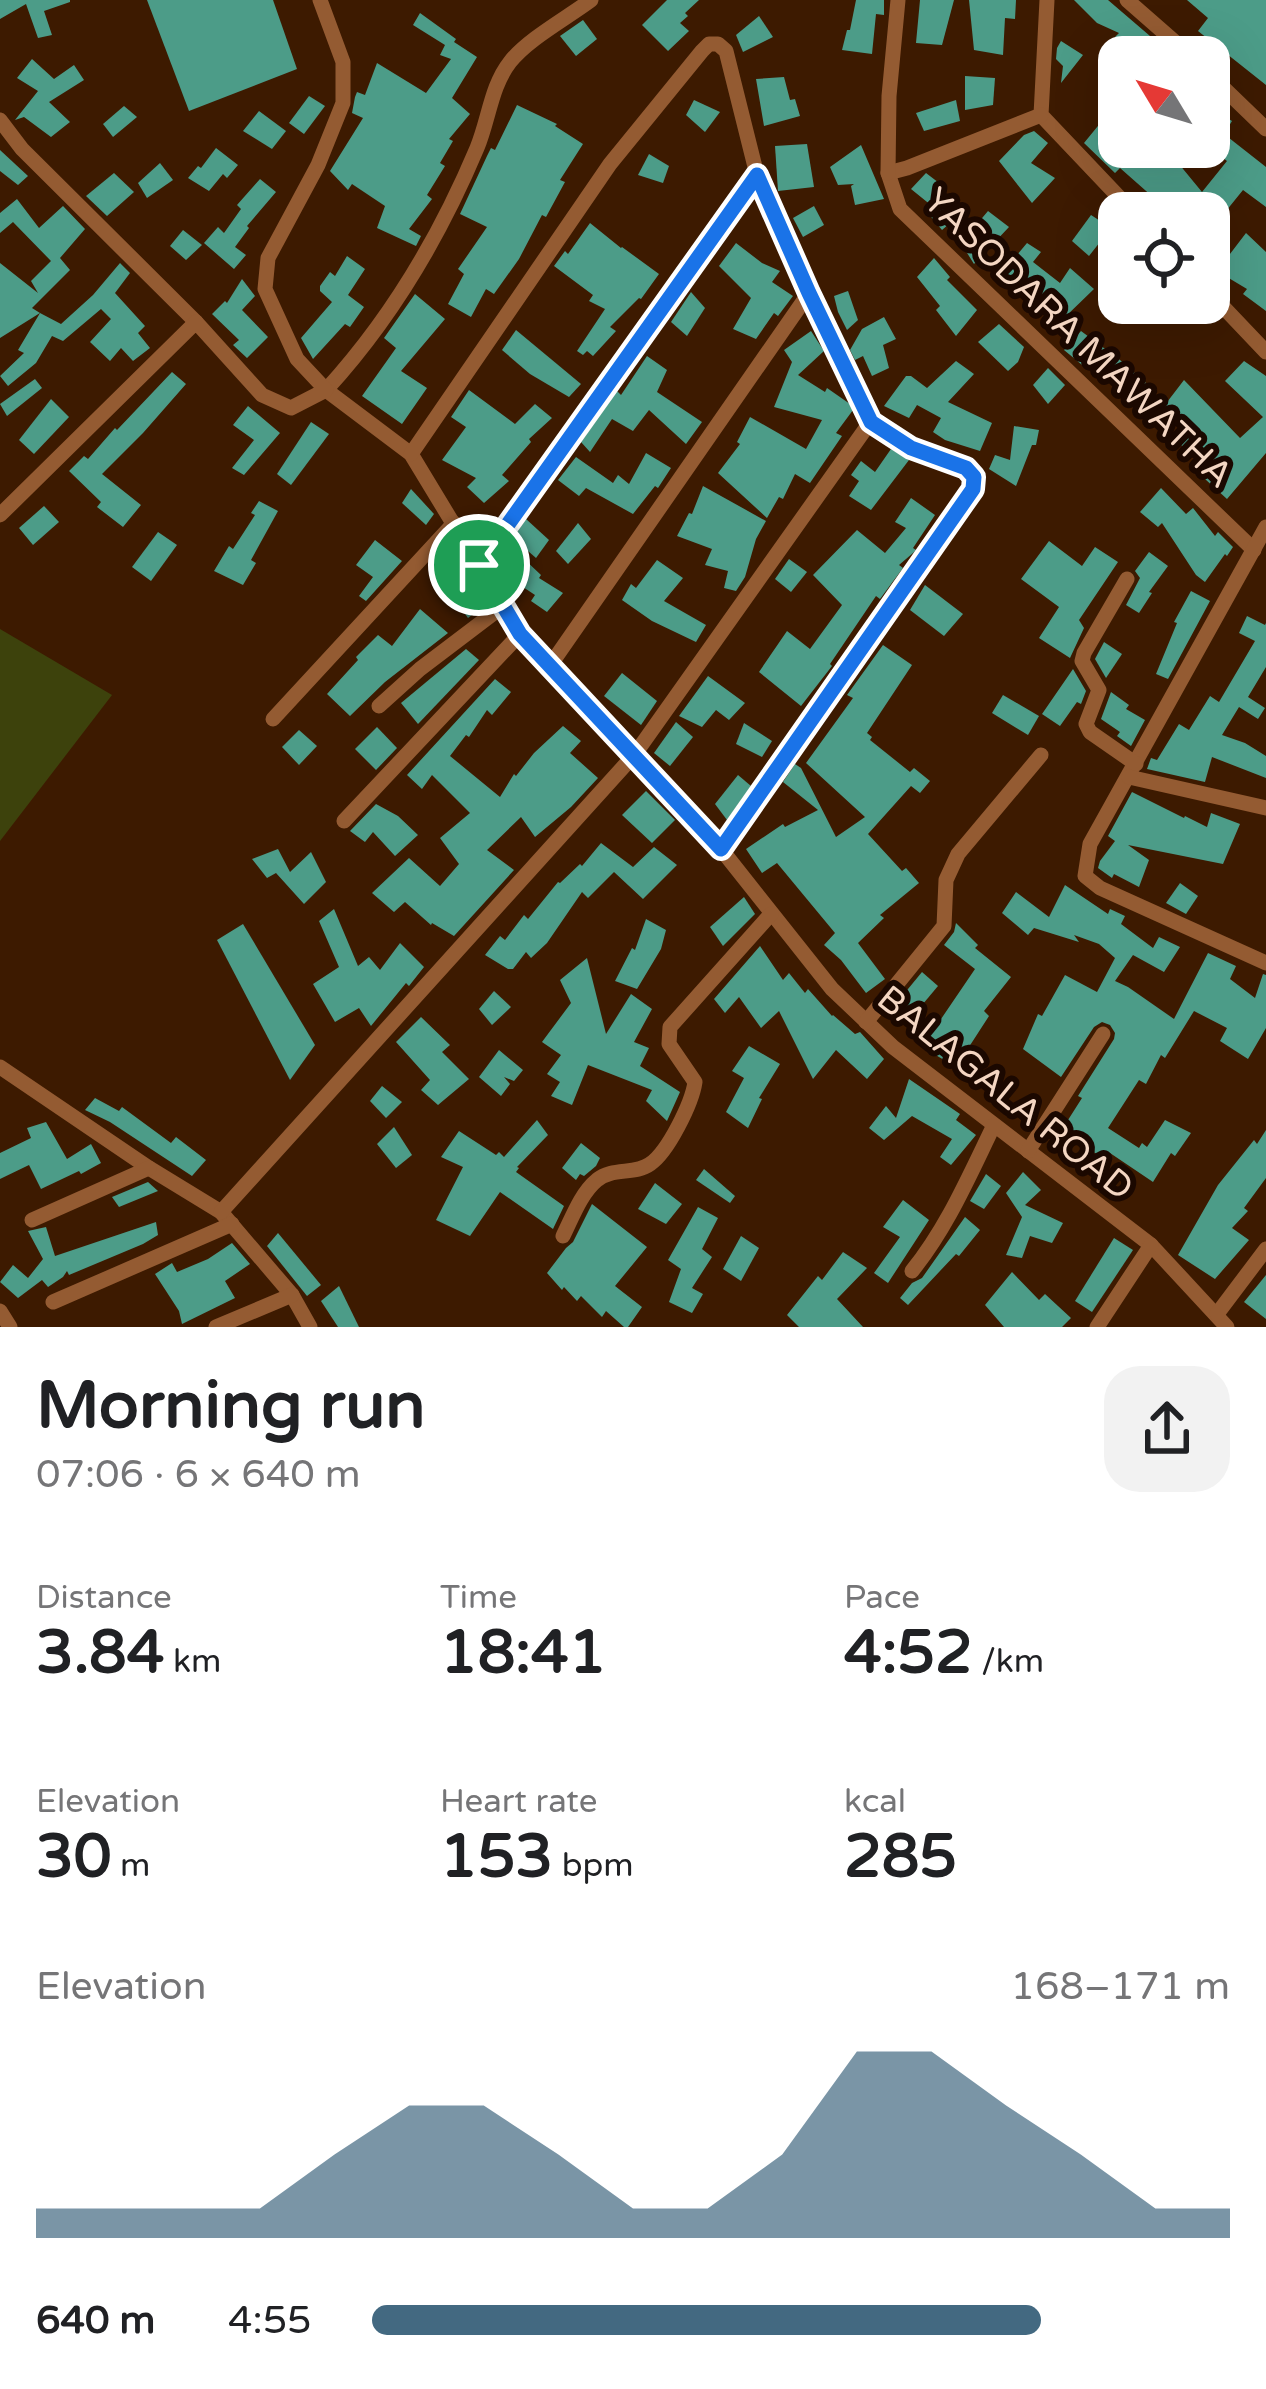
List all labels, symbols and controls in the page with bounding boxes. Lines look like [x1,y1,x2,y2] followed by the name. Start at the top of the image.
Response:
[1098,36,1230,168] north arrow
[1098,36,1230,324] map controls
[915,179,1241,497] street label: YASODARA MAWATHA
[1098,192,1230,324] button: locate
[428,514,530,616] pin
[446,532,512,598] icon: arrive
[868,977,1142,1210] street label: BALAGALA ROAD
[36,1366,426,1446] text: Morning run
[1104,1366,1230,1492] button: share
[36,1451,361,1498] text: 07:06 · 6 × 640 m
[36,1578,172,1617] text: Distance
[440,1578,517,1617] text: Time
[844,1578,920,1617] text: Pace
[36,1617,164,1689] text: 3.84
[440,1617,606,1689] text: 18:41
[844,1617,973,1689] text: 4:52
[164,1642,221,1681] text: km
[973,1642,1044,1681] text: /km
[36,1782,180,1821] text: Elevation
[440,1782,597,1821] text: Heart rate
[844,1782,906,1821] text: kcal
[36,1821,111,1893] text: 30
[440,1821,553,1893] text: 153
[844,1821,957,1893] text: 285
[111,1846,150,1885] text: m
[553,1846,634,1885] text: bpm
[36,1963,206,2010] text: Elevation
[1010,1963,1230,2010] text: 168–171 m
[36,2297,155,2344] text: 640 m
[228,2297,312,2344] text: 4:55

